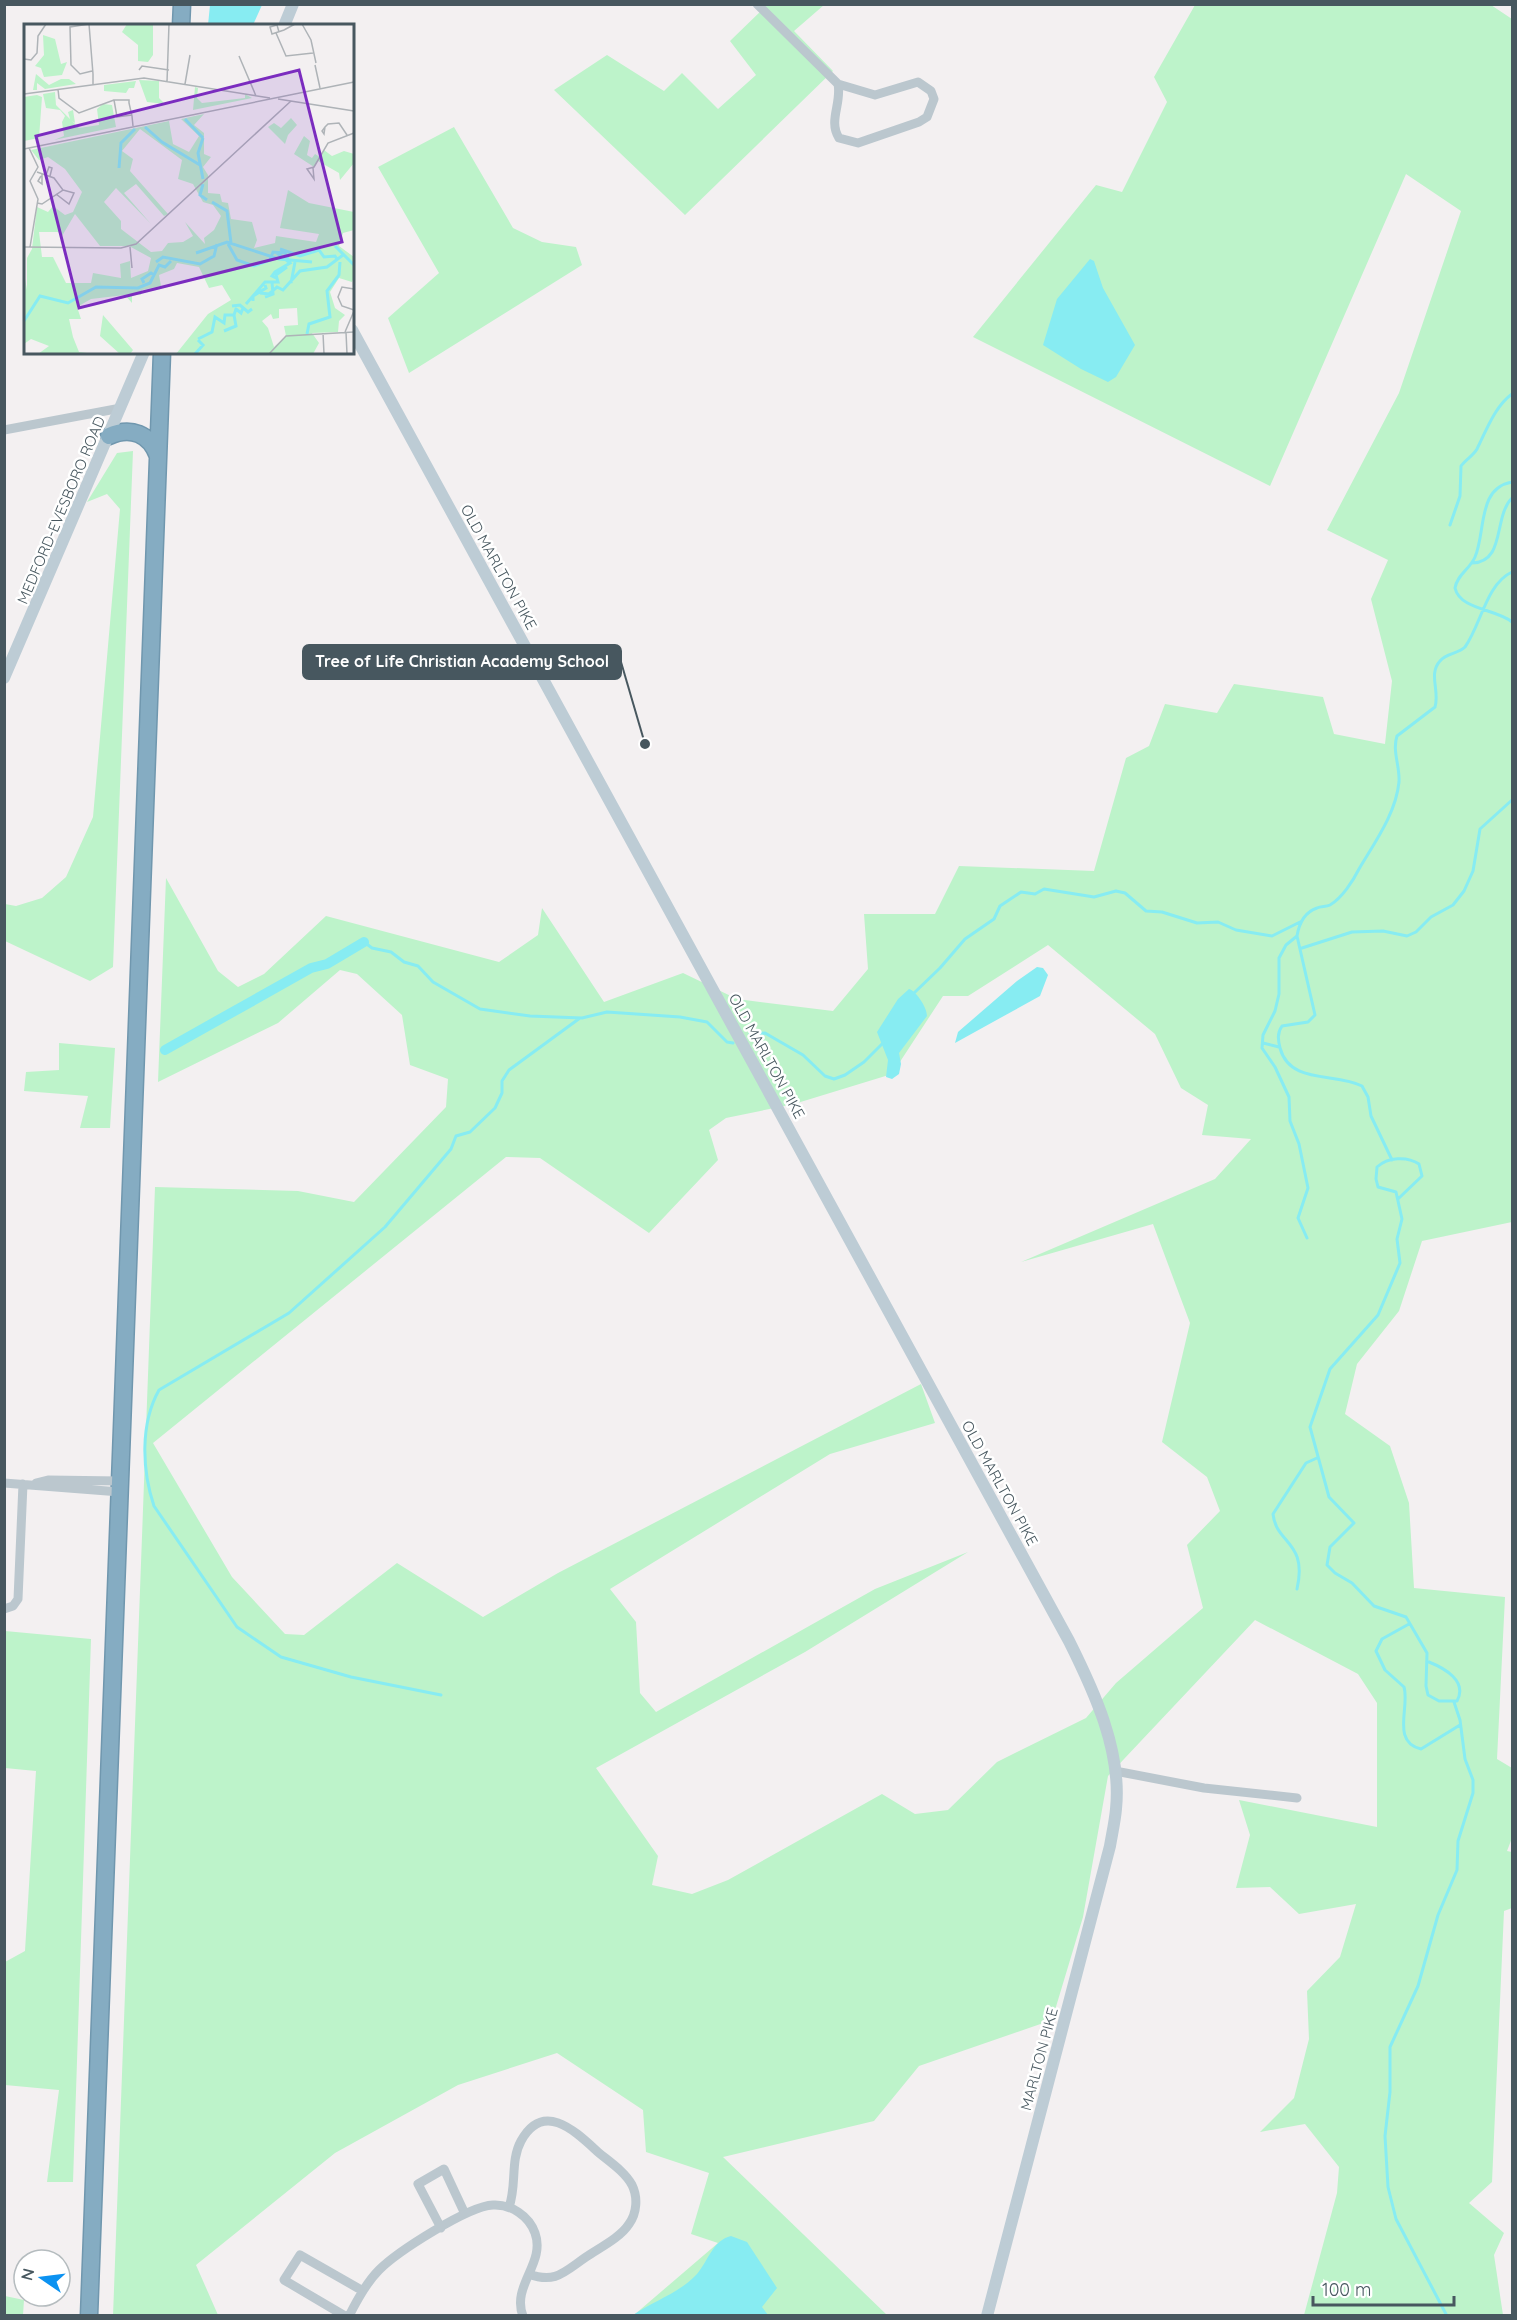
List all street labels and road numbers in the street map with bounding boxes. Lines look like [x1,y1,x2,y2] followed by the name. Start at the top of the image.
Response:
[13,413,109,607] street label: MEDFORD-EVESBORO ROAD
[457,501,541,633] street label: OLD MARLTON PIKE
[725,990,809,1122] street label: OLD MARLTON PIKE
[958,1417,1042,1549] street label: OLD MARLTON PIKE
[1016,2005,1062,2113] street label: MARLTON PIKE

